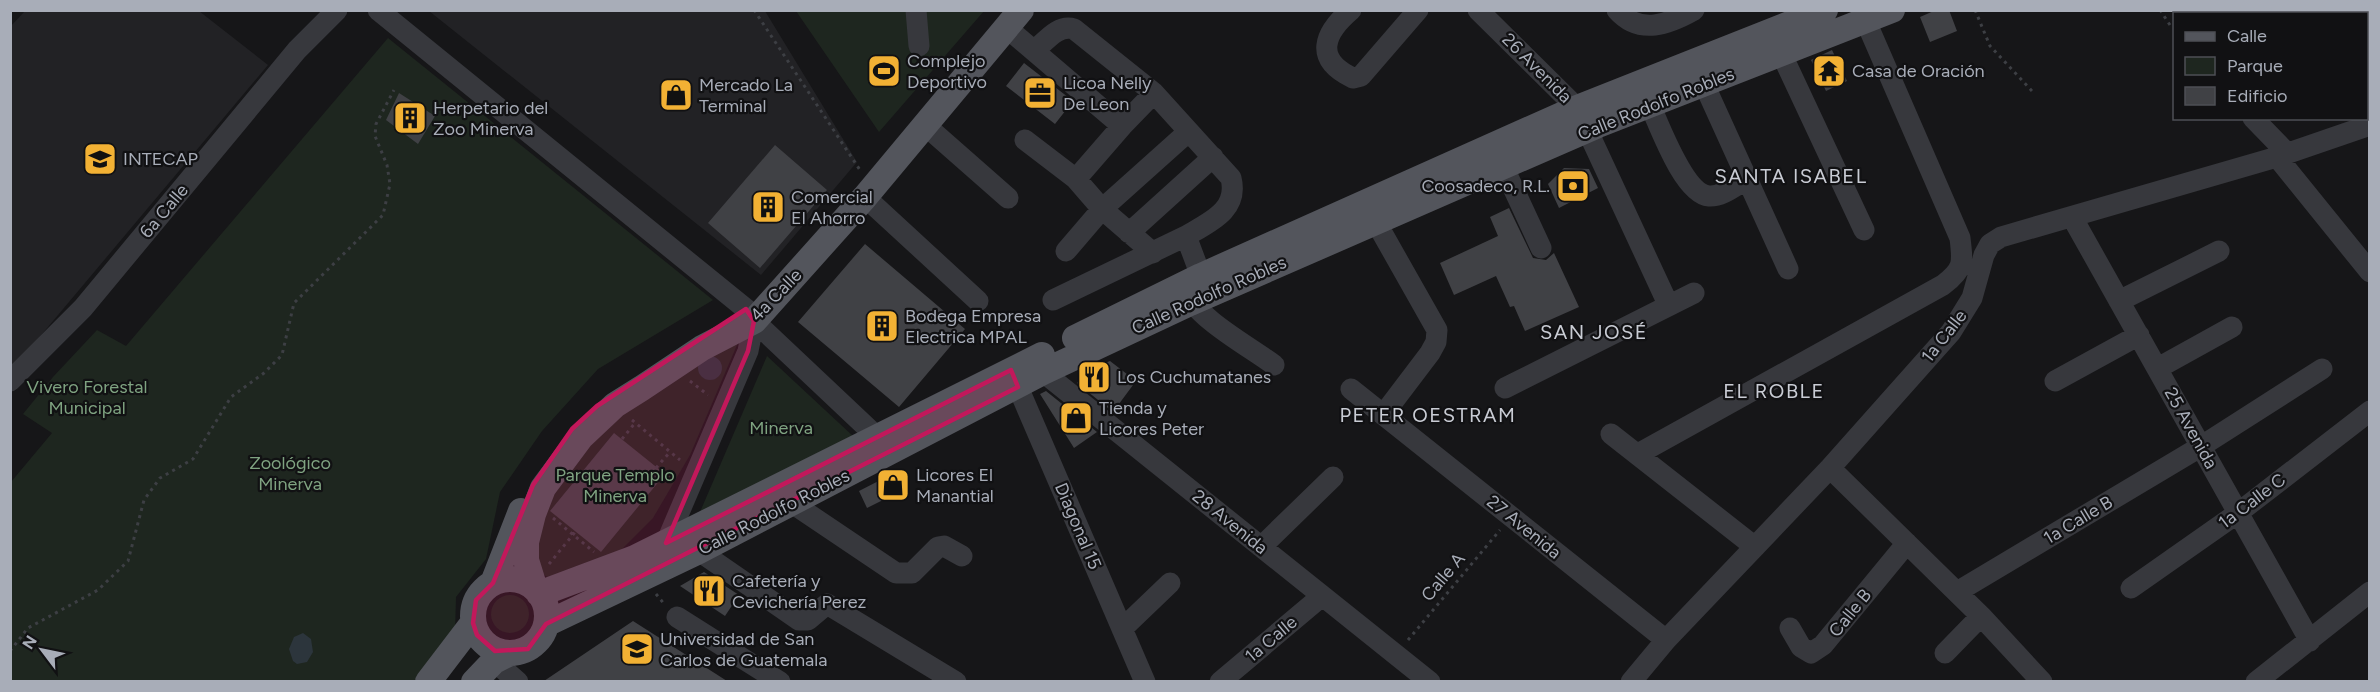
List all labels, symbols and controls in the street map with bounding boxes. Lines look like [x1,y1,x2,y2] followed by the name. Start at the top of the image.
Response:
[2173,12,2368,120] legend
[2227,25,2267,47] text: Calle
[1498,29,1576,107] street label: 26 Avenida
[907,50,987,93] place label: Complejo Deportivo
[866,53,902,89] sports icon: Complejo Deportivo
[1811,53,1847,89] temple icon: Casa de Oración
[2227,55,2283,77] text: Parque
[1852,60,1985,82] place label: Casa de Oración
[1574,63,1738,145] street label: Calle Rodolfo Robles
[1063,72,1152,115] place label: Licoa Nelly De Leon
[699,74,793,117] place label: Mercado La Terminal
[1022,75,1058,111] office icon: Licoa Nelly De Leon
[658,77,694,113] shop icon: Mercado La Terminal
[2227,85,2288,107] text: Edificio
[433,97,548,140] place label: Herpetario del Zoo Minerva
[392,100,428,136] building icon: Herpetario del Zoo Minerva
[82,141,118,177] school or university icon: INTECAP
[123,148,198,170] place label: INTECAP
[1714,164,1868,188] district label: SANTA ISABEL
[1555,168,1591,204] bank icon: Coosadeco, R.L.
[1421,175,1550,197] place label: Coosadeco, R.L.
[135,179,193,242] street label: 6a Calle
[791,186,873,229] place label: Comercial El Ahorro
[750,189,786,225] building icon: Comercial El Ahorro
[1128,251,1290,339] street label: Calle Rodolfo Robles
[746,264,807,326] street label: 4a Calle
[905,305,1041,348] place label: Bodega Empresa Electrica MPAL
[1917,305,1972,367] street label: 1a Calle
[864,308,900,344] building icon: Bodega Empresa Electrica MPAL
[1540,320,1648,344] district label: SAN JOSÉ
[1076,359,1112,395] restaurant icon: Los Cuchumatanes
[1117,366,1271,388] place label: Los Cuchumatanes
[27,376,147,419] park label: Vivero Forestal Municipal
[1723,379,1825,403] district label: EL ROBLE
[2160,383,2222,473] street label: 25 Avenida
[1099,397,1204,440] place label: Tienda y Licores Peter
[1058,400,1094,436] shop icon: Tienda y Licores Peter
[1340,403,1516,427] district label: PETER OESTRAM
[749,417,813,439] park label: Minerva
[249,452,331,495] park label: Zoológico Minerva
[555,464,675,507] park label: Parque Templo Minerva
[695,464,853,560] street label: Calle Rodolfo Robles
[916,464,994,507] place label: Licores El Manantial
[875,467,911,503] shop icon: Licores El Manantial
[2214,469,2290,533] street label: 1a Calle C
[1050,479,1106,573] street label: Diagonal 15
[1188,485,1272,559] street label: 28 Avenida
[1482,490,1566,564] street label: 27 Avenida
[2040,491,2116,549] street label: 1a Calle B
[1416,548,1470,606] street label: Calle A
[732,570,867,613] place label: Cafetería y Cevichería Perez
[691,573,727,609] restaurant icon: Cafetería y Cevichería Perez
[1824,585,1876,641] street label: Calle B
[1241,611,1302,667] street label: 1a Calle
[12,620,72,680] north arrow
[660,628,827,671] place label: Universidad de San Carlos de Guatemala
[619,631,655,667] school or university icon: Universidad de San Carlos de Guatemala
[18,632,41,653] text: N

